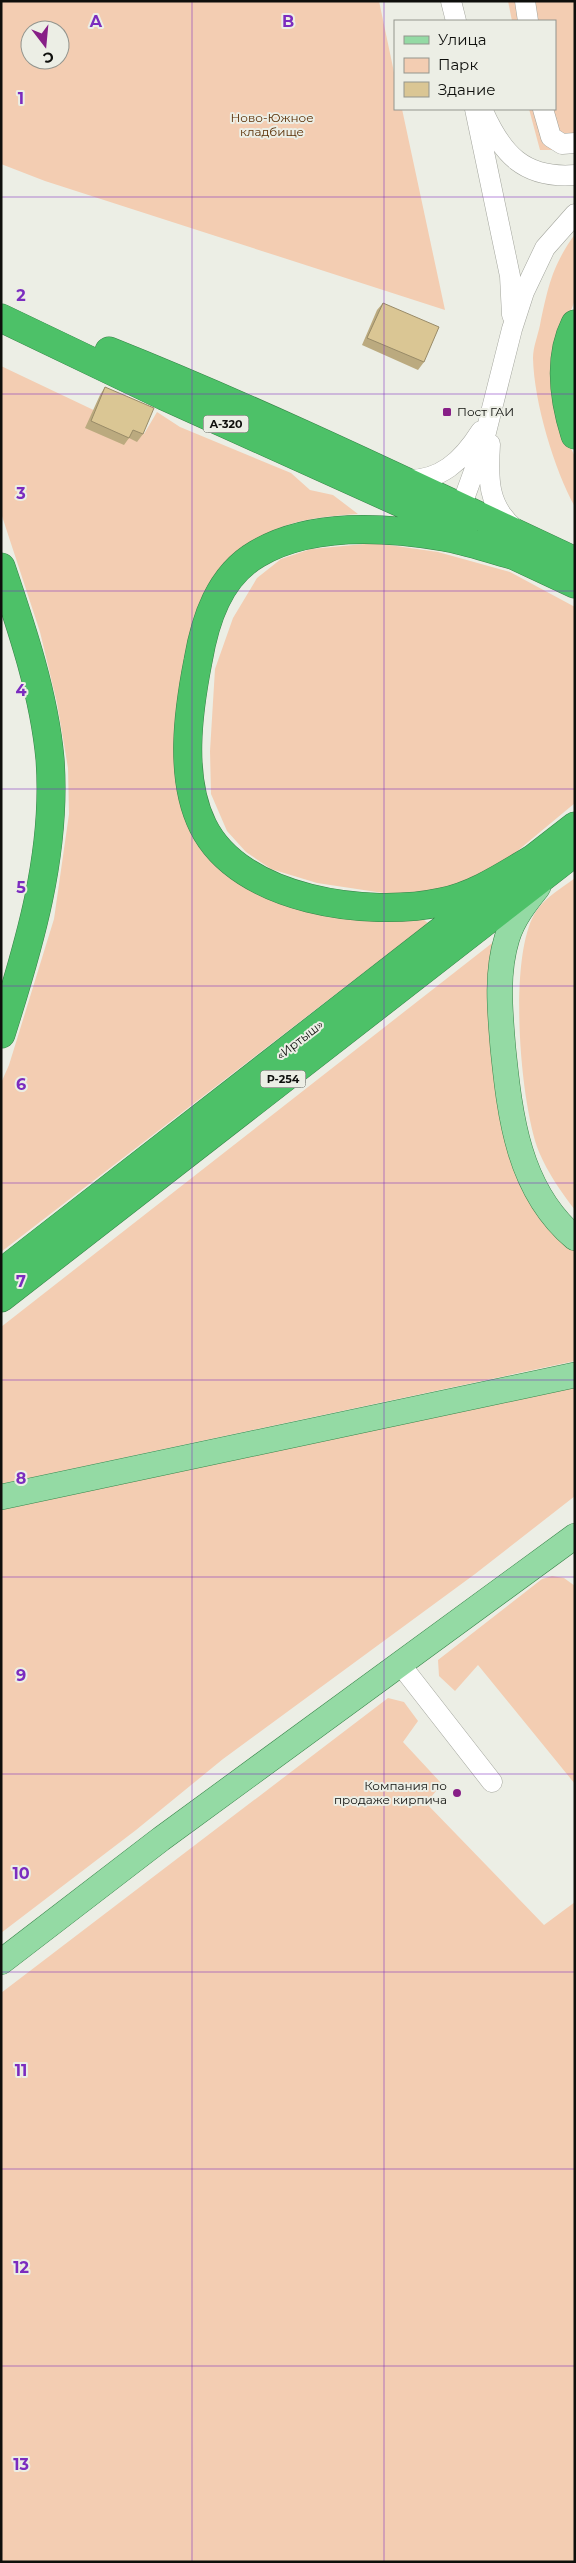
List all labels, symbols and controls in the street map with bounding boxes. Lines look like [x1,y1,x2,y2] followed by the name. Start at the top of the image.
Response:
[89,12,103,31] text: A
[282,12,294,31] text: B
[20,20,70,70] north arrow
[394,20,556,110] legend
[438,30,486,49] text: Улица
[41,47,56,68] text: С
[438,55,478,74] text: Парк
[438,80,496,99] text: Здание
[18,89,24,108] text: 1
[230,110,314,139] park label: Ново-Южное кладбище
[16,286,26,305] text: 2
[457,404,514,419] place label: Пост ГАИ
[441,406,453,418] marker: Пост ГАИ
[204,416,248,432] road number: А-320
[15,484,26,503] text: 3
[15,681,27,700] text: 4
[16,878,26,897] text: 5
[273,1016,326,1063] street label: «Иртыш»
[260,1070,306,1088] road number: Р-254
[16,1075,26,1094] text: 6
[16,1272,26,1291] text: 7
[16,1469,26,1488] text: 8
[16,1666,26,1685] text: 9
[334,1778,447,1807] place label: Компания по продаже кирпича
[451,1787,463,1799] marker: Компания по продаже кирпича
[12,1864,30,1883] text: 10
[15,2061,27,2080] text: 11
[13,2258,29,2277] text: 12
[13,2455,29,2474] text: 13

